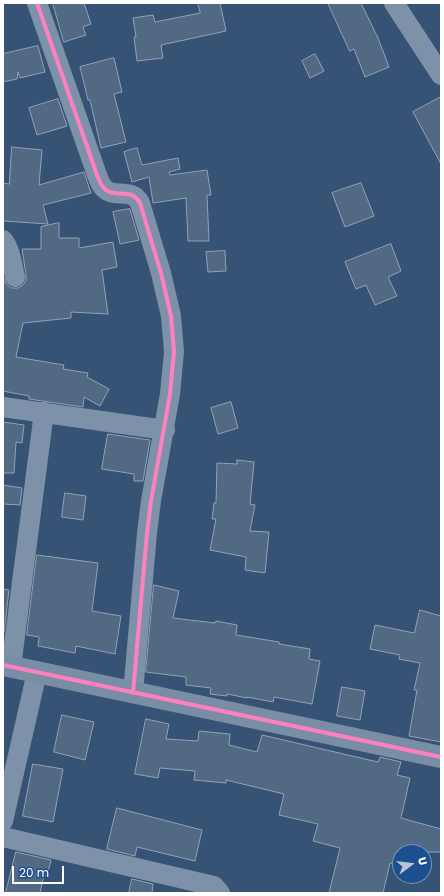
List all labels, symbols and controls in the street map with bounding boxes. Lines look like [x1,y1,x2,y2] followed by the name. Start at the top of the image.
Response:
[392,844,432,884] north arrow
[414,855,431,867] text: U
[14,858,66,884] scale bar
[19,864,49,881] text: 20 m

